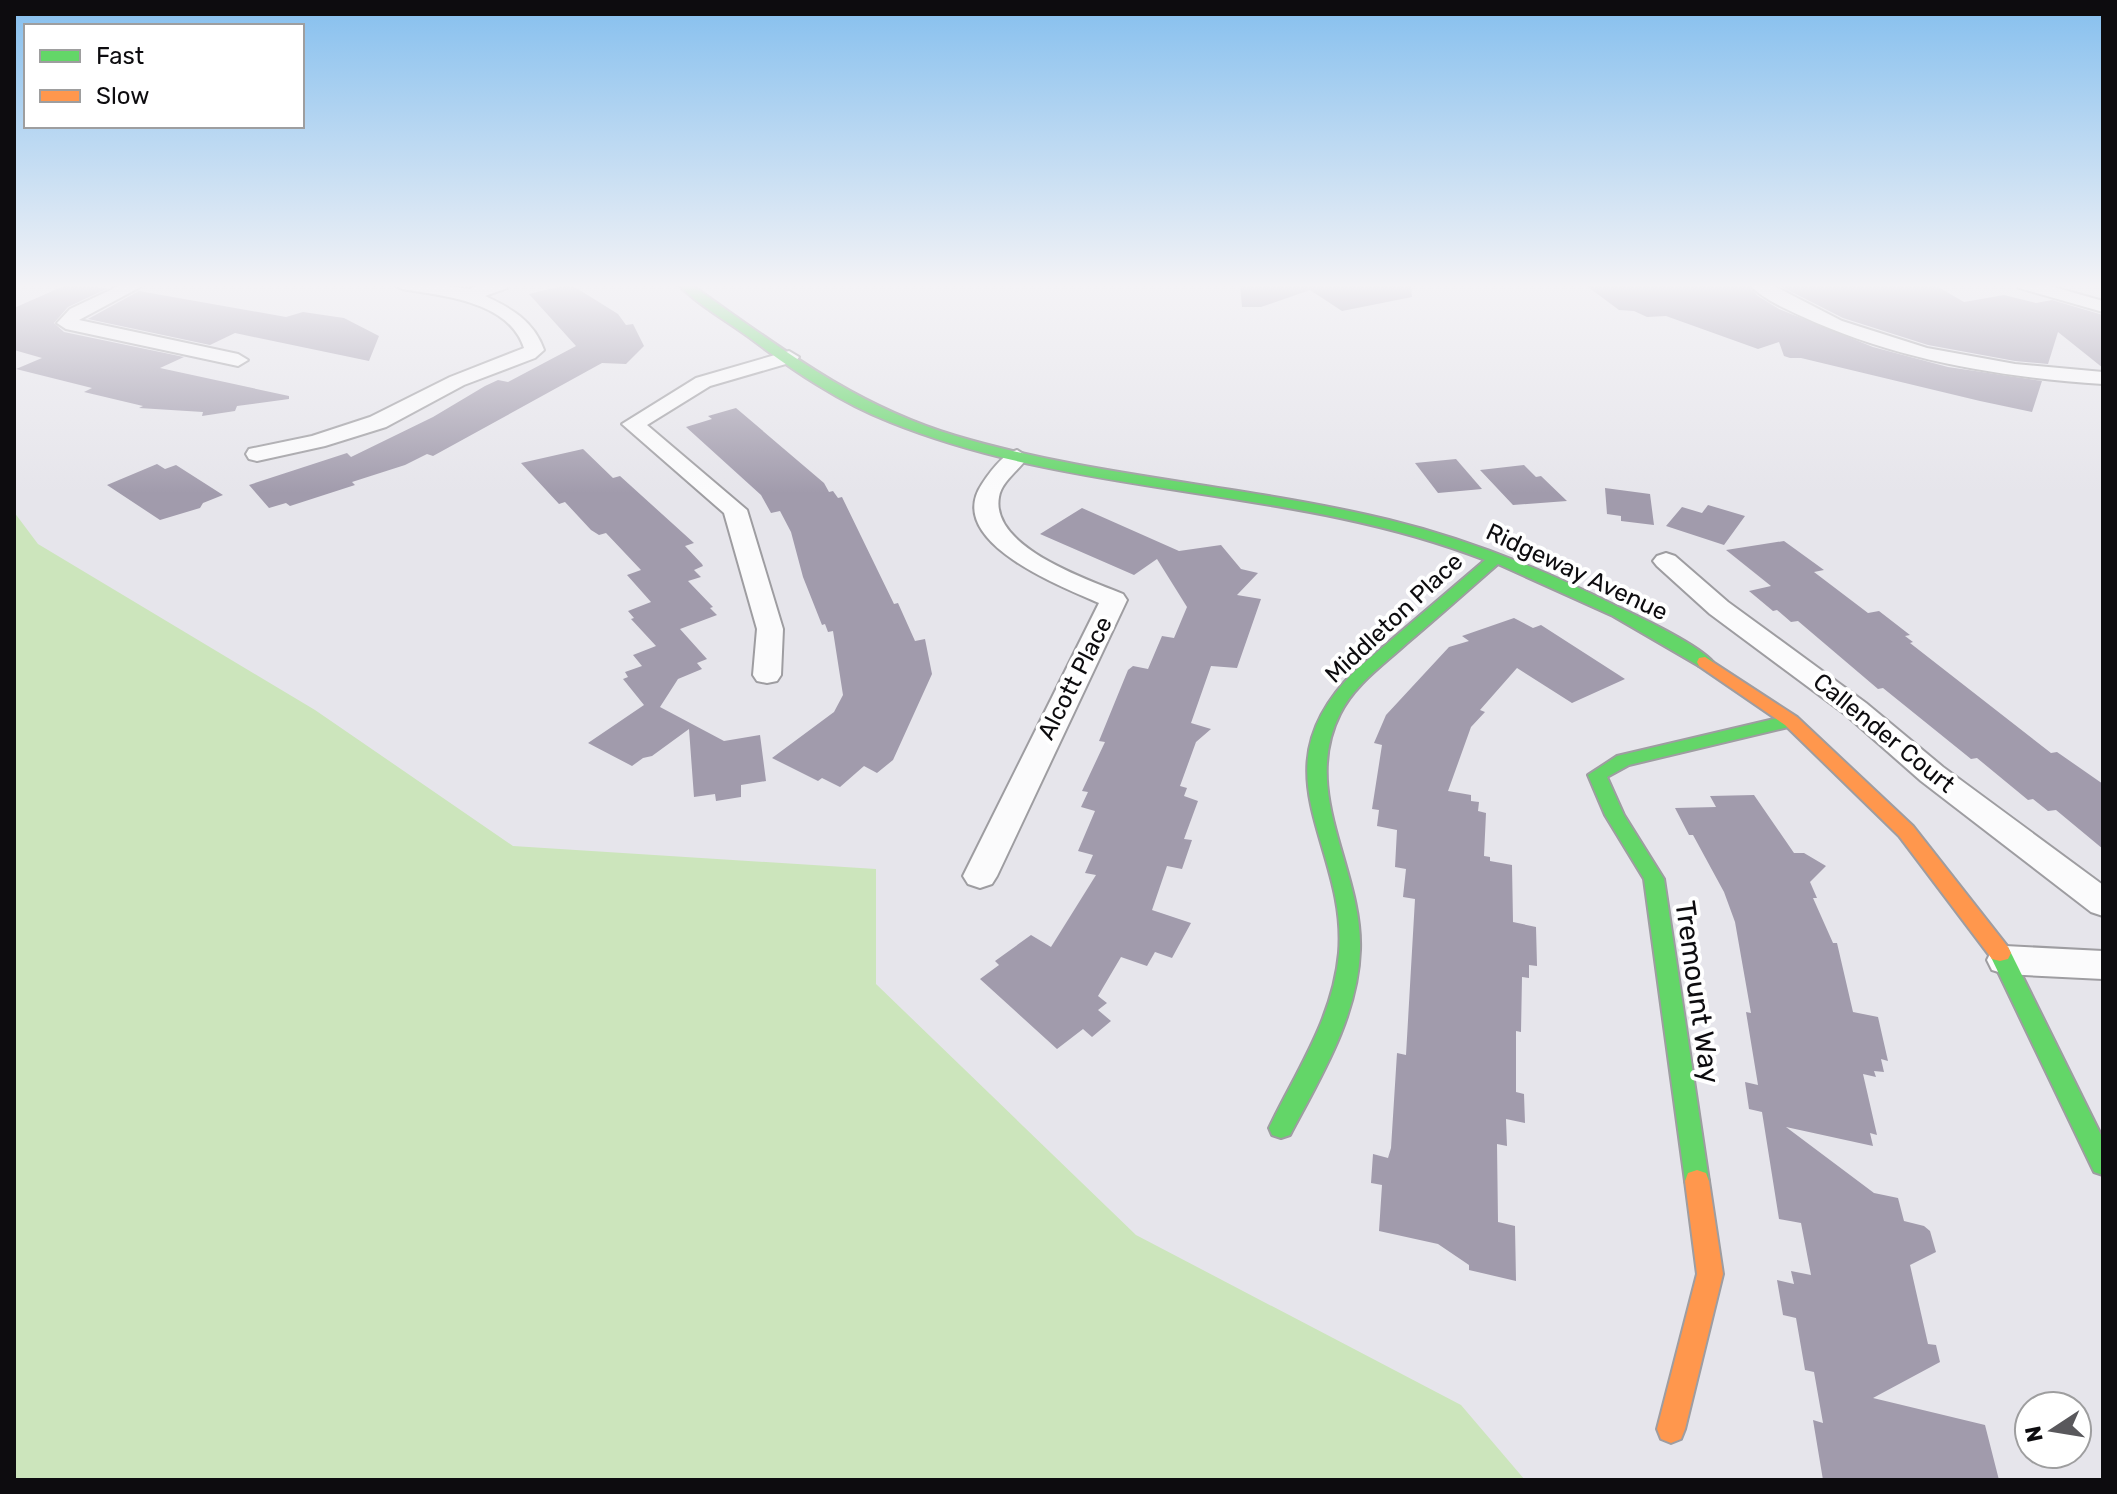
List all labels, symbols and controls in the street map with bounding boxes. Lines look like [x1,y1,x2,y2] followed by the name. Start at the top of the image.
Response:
[24,24,304,128] legend
[96,42,144,70] text: Fast
[96,82,149,110] text: Slow
[1482,518,1672,626] street label: Ridgeway Avenue
[1320,547,1468,689] street label: Middleton Place
[1032,612,1118,744] street label: Alcott Place
[1808,667,1960,799] street label: Callender Court
[1668,899,1727,1086] street label: Tremount Way
[2013,1390,2093,1470] north arrow
[2019,1424,2049,1445] text: N

